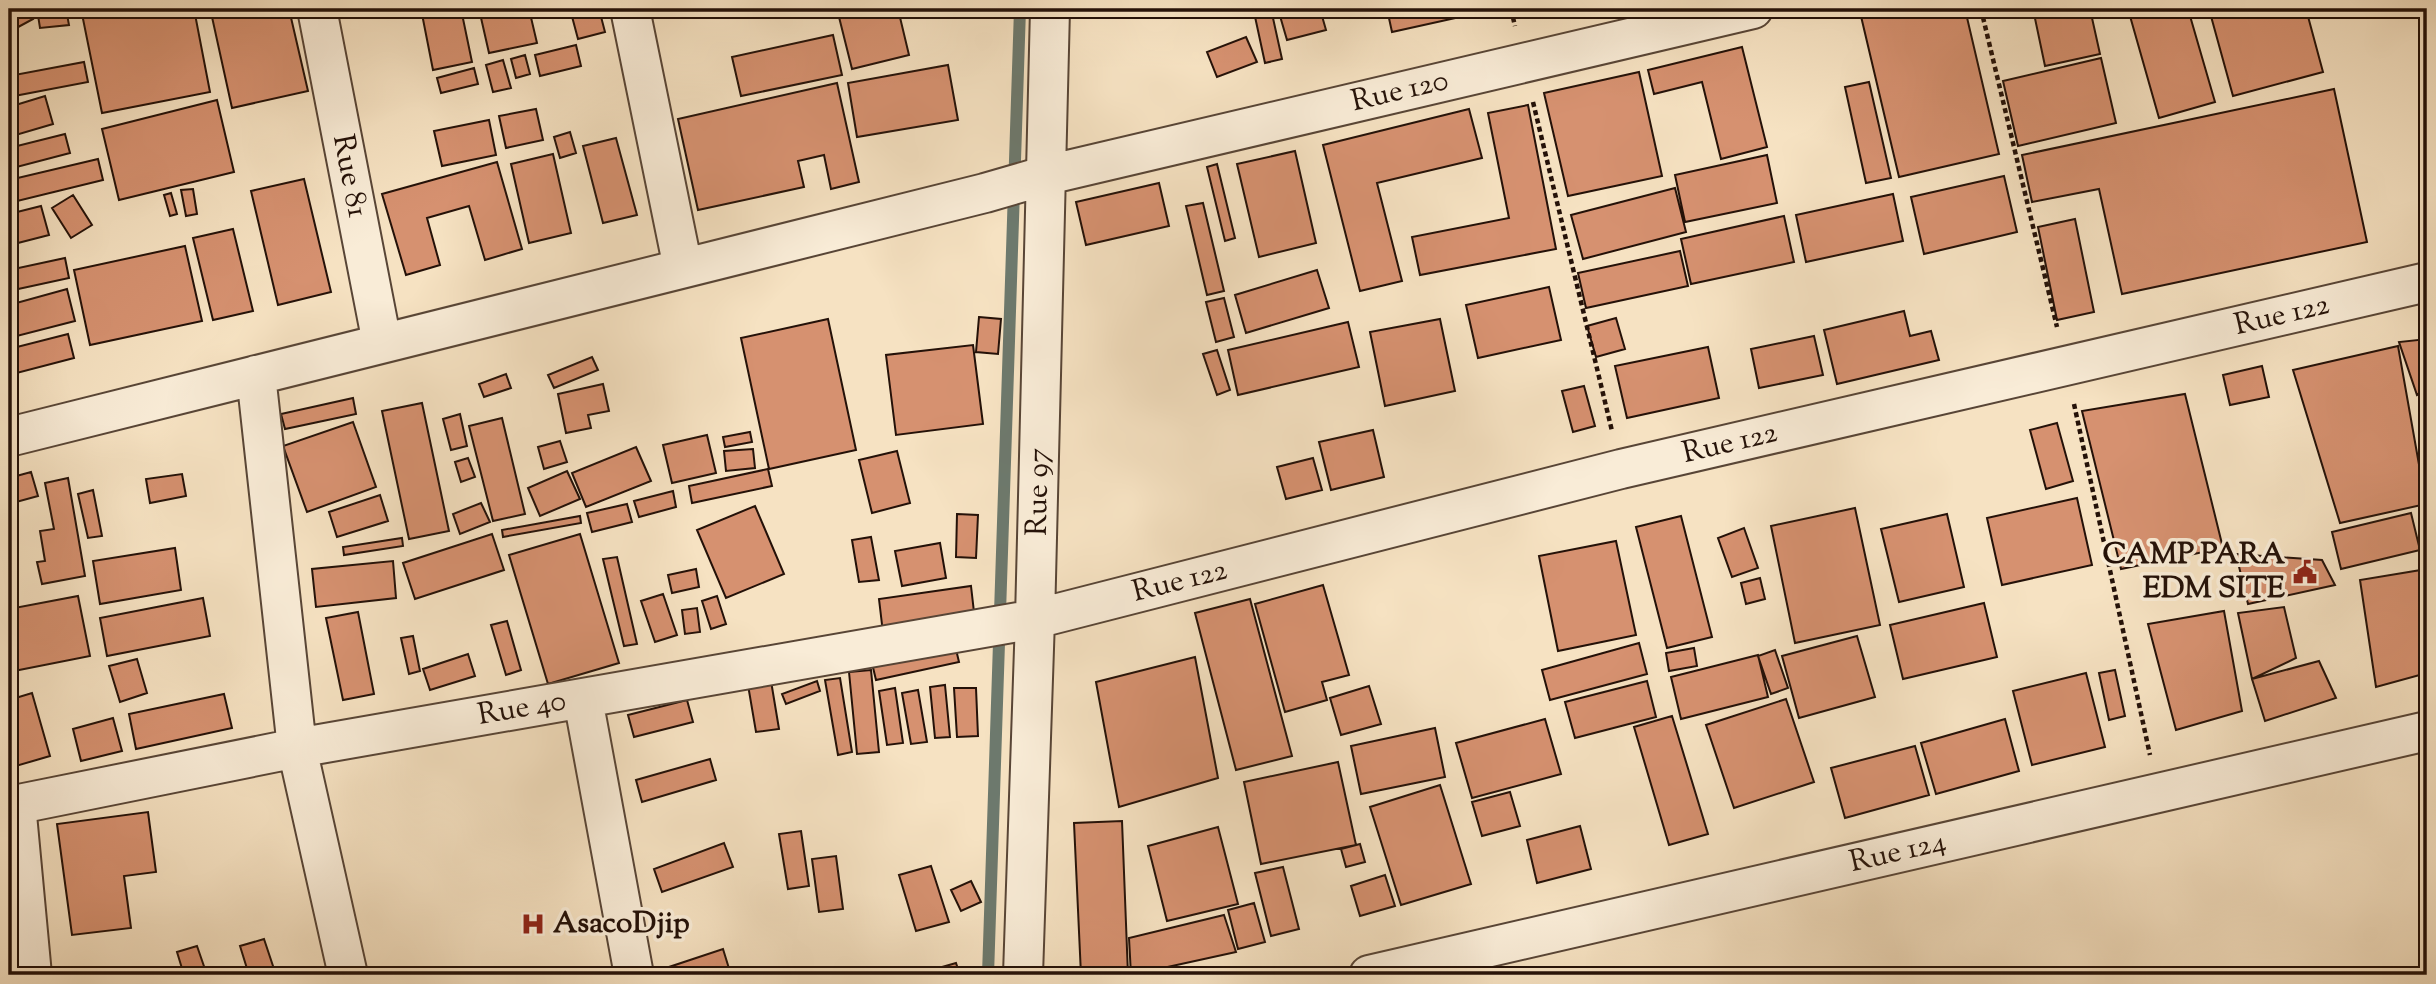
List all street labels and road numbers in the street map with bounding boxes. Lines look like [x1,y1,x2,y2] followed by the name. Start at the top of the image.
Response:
[1347,60,1453,124] street label: Rue 120
[320,131,378,221] street label: Rue 81
[2230,284,2334,348] street label: Rue 122
[1678,412,1782,476] street label: Rue 122
[1017,448,1061,536] street label: Rue 97
[1128,549,1232,615] street label: Rue 122
[474,680,570,738] street label: Rue 40
[1846,821,1950,885] street label: Rue 124

